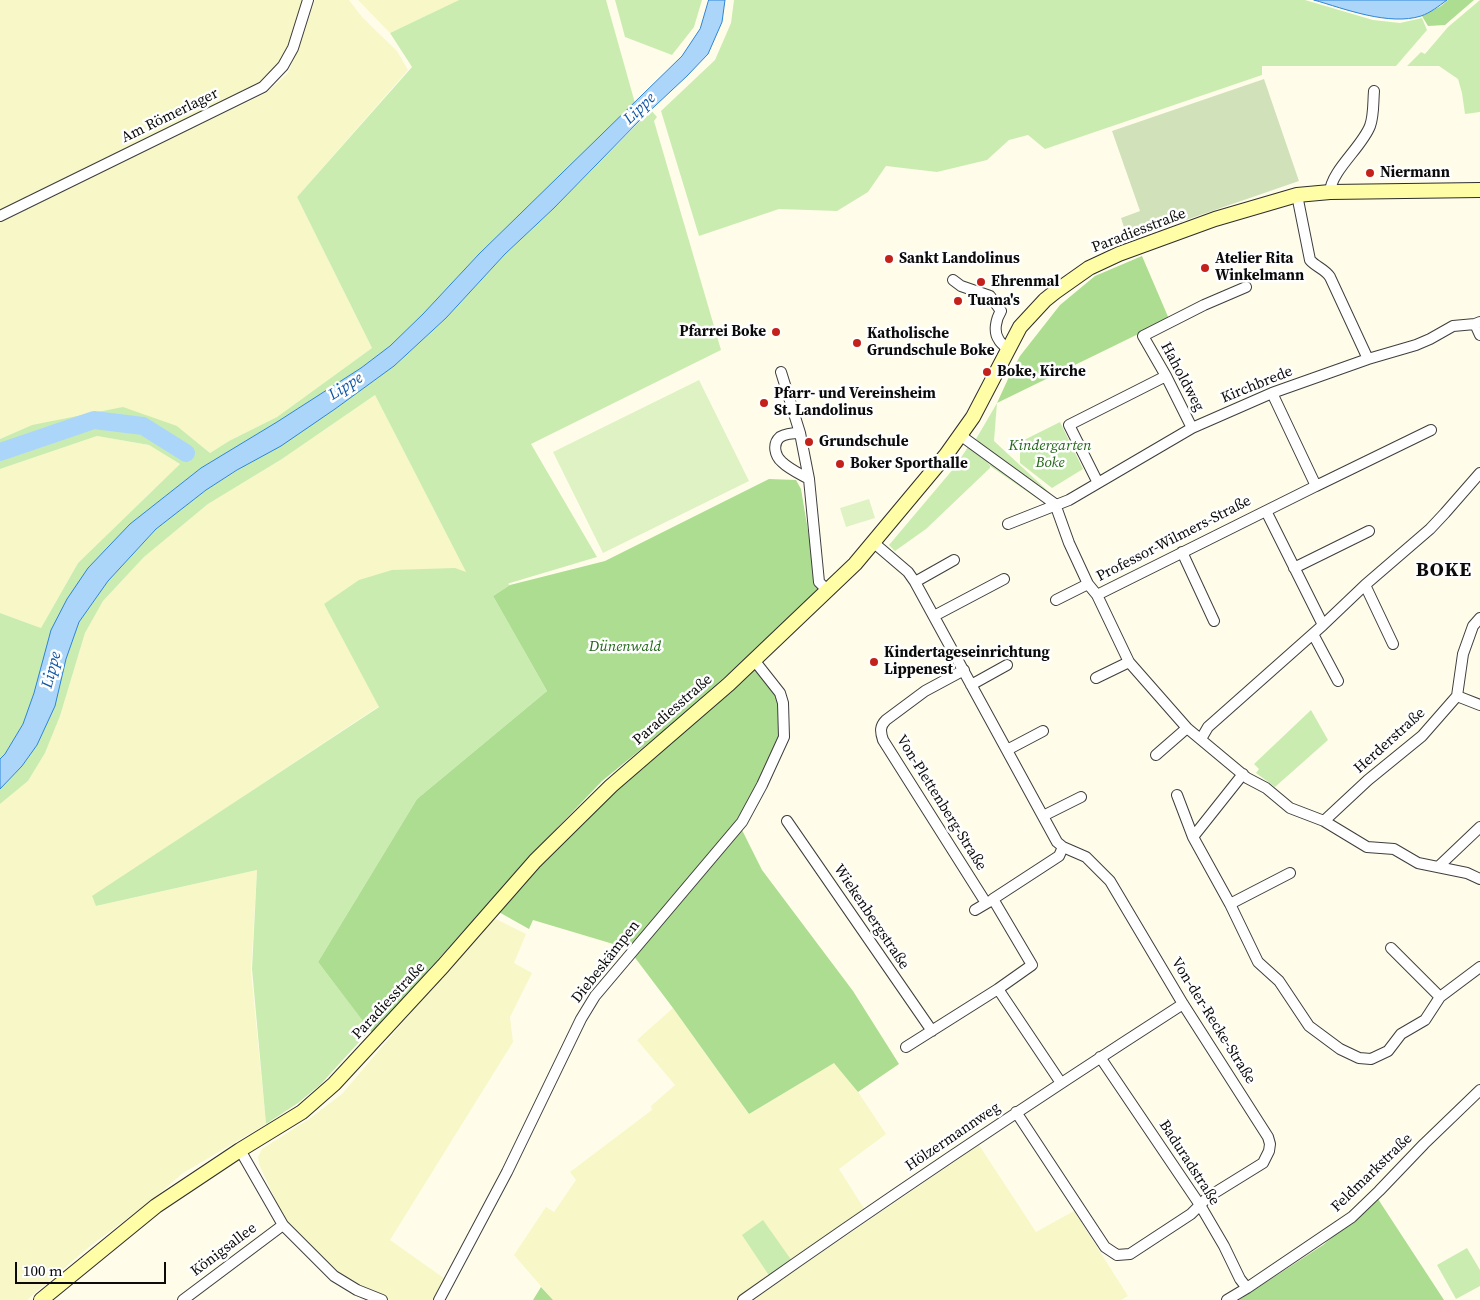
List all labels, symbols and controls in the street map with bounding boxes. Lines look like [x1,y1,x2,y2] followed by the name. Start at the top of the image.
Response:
[119,85,221,147] street label: Am Römerlager
[620,89,660,129] water label: Lippe
[1380,164,1450,182] place label: Niermann
[1364,167,1376,179] marker: Niermann
[1090,205,1188,257] street label: Paradiesstraße
[899,250,1020,268] place label: Sankt Landolinus
[1215,250,1304,285] place label: Atelier Rita Winkelmann
[883,253,895,265] marker: Sankt Landolinus
[1199,262,1211,274] marker: Atelier Rita Winkelmann
[991,273,1059,291] place label: Ehrenmal
[975,276,987,288] marker: Ehrenmal
[968,292,1020,310] place label: Tuana's
[952,295,964,307] marker: Tuana's
[679,323,766,341] place label: Pfarrei Boke
[867,325,994,360] place label: Katholische Grundschule Boke
[770,326,782,338] marker: Pfarrei Boke
[851,337,863,349] marker: Katholische Grundschule Boke
[1156,339,1208,415] street label: Haholdweg
[997,363,1086,381] place label: Boke, Kirche
[1219,363,1295,407] street label: Kirchbrede
[981,366,993,378] marker: Boke, Kirche
[325,369,367,405] water label: Lippe
[774,385,936,420] place label: Pfarr- und Vereinsheim St. Landolinus
[758,397,770,409] marker: Pfarr- und Vereinsheim St. Landolinus
[819,433,908,451] place label: Grundschule
[803,436,815,448] marker: Grundschule
[1009,437,1091,472] park label: Kindergarten Boke
[850,455,968,473] place label: Boker Sporthalle
[834,458,846,470] marker: Boker Sporthalle
[1094,492,1254,586] street label: Professor-Wilmers-Straße
[1415,559,1473,583] district label: BOKE
[589,638,661,656] park label: Dünenwald
[884,644,1050,679] place label: Kindertageseinrichtung Lippenest
[38,650,66,690] water label: Lippe
[868,656,880,668] marker: Kindertageseinrichtung Lippenest
[630,671,716,749] street label: Paradiesstraße
[1351,704,1429,778] street label: Herderstraße
[892,732,990,874] street label: Von-Plettenberg-Straße
[829,861,913,973] street label: Wiekenbergstraße
[568,917,644,1007] street label: Diebeskämpen
[1167,955,1259,1087] street label: Von-der-Recke-Straße
[349,959,429,1043] street label: Paradiesstraße
[902,1099,1004,1175] street label: Hölzermannweg
[1155,1117,1223,1209] street label: Baduradstraße
[1328,1130,1416,1216] street label: Feldmarkstraße
[188,1219,260,1281] street label: Königsallee
[18,1252,169,1284] scale bar
[23,1260,63,1281] text: 100 m

